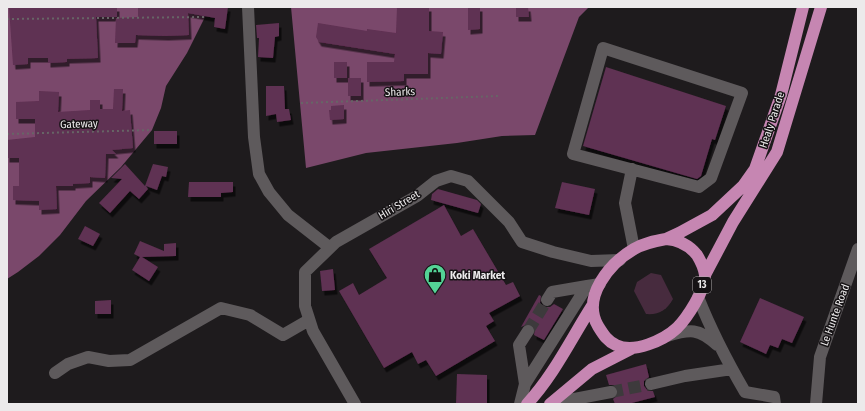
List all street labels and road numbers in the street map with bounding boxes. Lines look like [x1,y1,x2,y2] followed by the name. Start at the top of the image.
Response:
[385,85,416,99] street label: Sharks
[757,90,787,150] street label: Healy Parade
[60,117,98,131] street label: Gateway
[376,187,422,222] street label: Hiri Street
[693,277,711,293] road number: 13
[818,282,852,348] street label: Le Hunte Road

